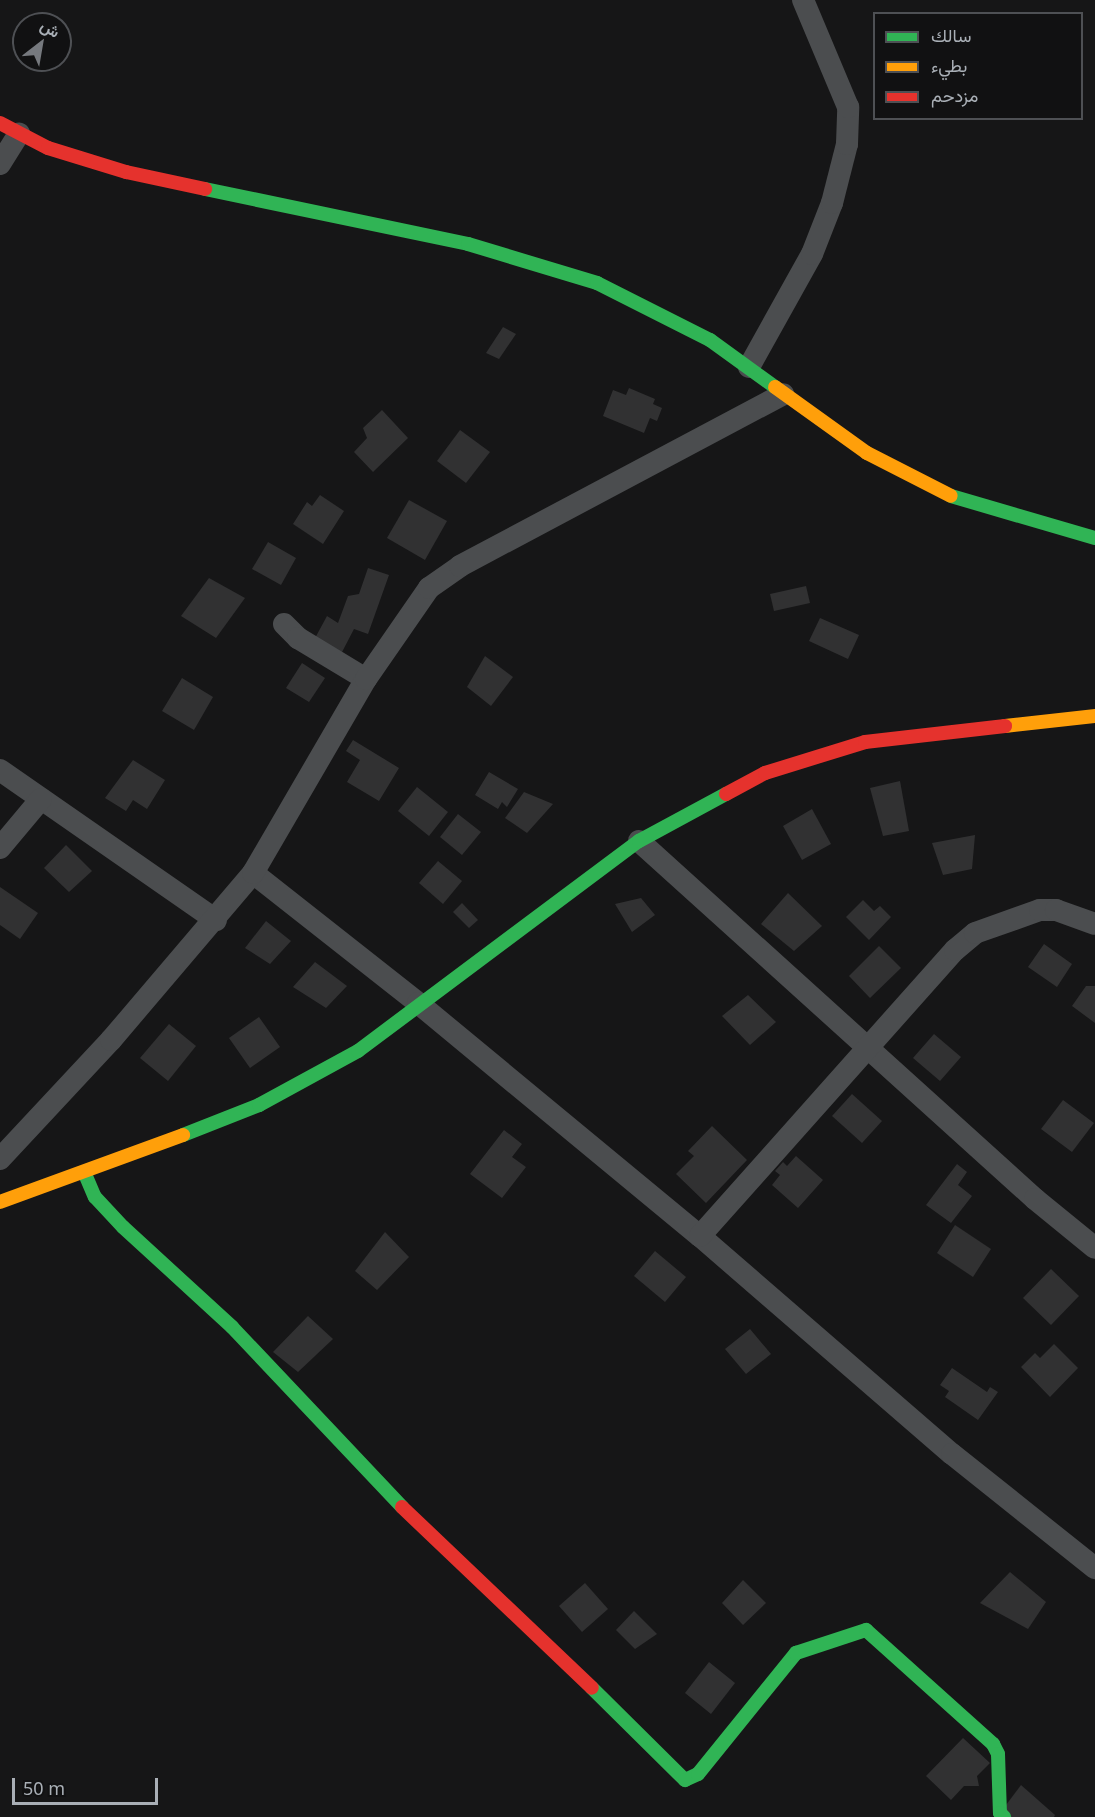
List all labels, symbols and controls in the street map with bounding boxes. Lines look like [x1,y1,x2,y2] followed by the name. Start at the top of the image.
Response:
[12,12,72,72] north arrow
[873,12,1083,120] legend
[36,14,64,43] text: ش
[931,23,971,47] text: سالك
[931,53,967,77] text: بطيء
[931,83,978,107] text: مزدحم
[15,1766,160,1804] scale bar
[23,1776,65,1800] text: 50 m

